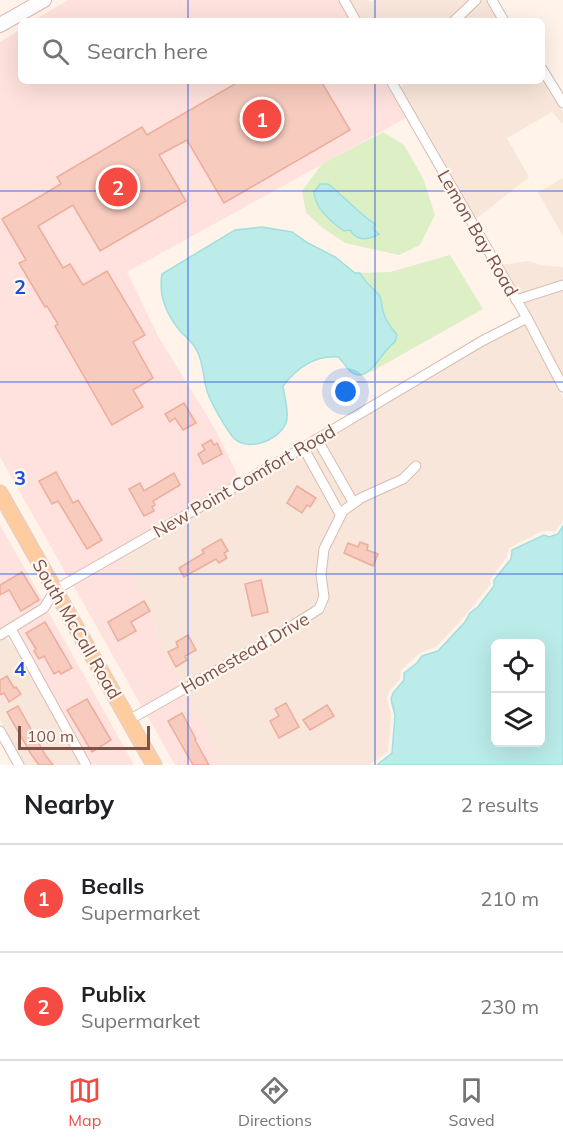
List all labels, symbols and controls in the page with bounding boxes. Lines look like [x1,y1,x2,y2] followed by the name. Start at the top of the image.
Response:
[18,18,545,84] search box
[39,35,72,68] icon: search
[87,37,208,65] text: Search here
[242,96,282,142] pin: 1
[98,164,138,210] pin: 2
[432,166,524,300] street label: Lemon Bay Road
[14,274,26,299] text: 2
[331,377,360,406] your location
[149,419,339,543] street label: New Point Comfort Road
[14,465,26,490] text: 3
[28,555,126,703] street label: South McCall Road
[177,607,313,699] street label: Homestead Drive
[491,639,545,747] map controls
[491,639,545,693] button: locate
[14,656,26,681] text: 4
[491,693,545,747] button: layers
[18,723,150,750] scale bar
[27,726,74,746] text: 100 m
[24,788,114,821] text: Nearby
[461,792,539,817] text: 2 results
[81,872,144,900] text: Bealls
[38,886,50,911] text: 1
[480,886,539,911] text: 210 m
[81,900,200,925] text: Supermarket
[81,980,146,1008] text: Publix
[38,994,50,1019] text: 2
[480,994,539,1019] text: 230 m
[81,1008,200,1033] text: Supermarket
[68,1074,101,1130] tab: Map
[238,1074,312,1130] tab: Directions
[449,1074,495,1130] tab: Saved

